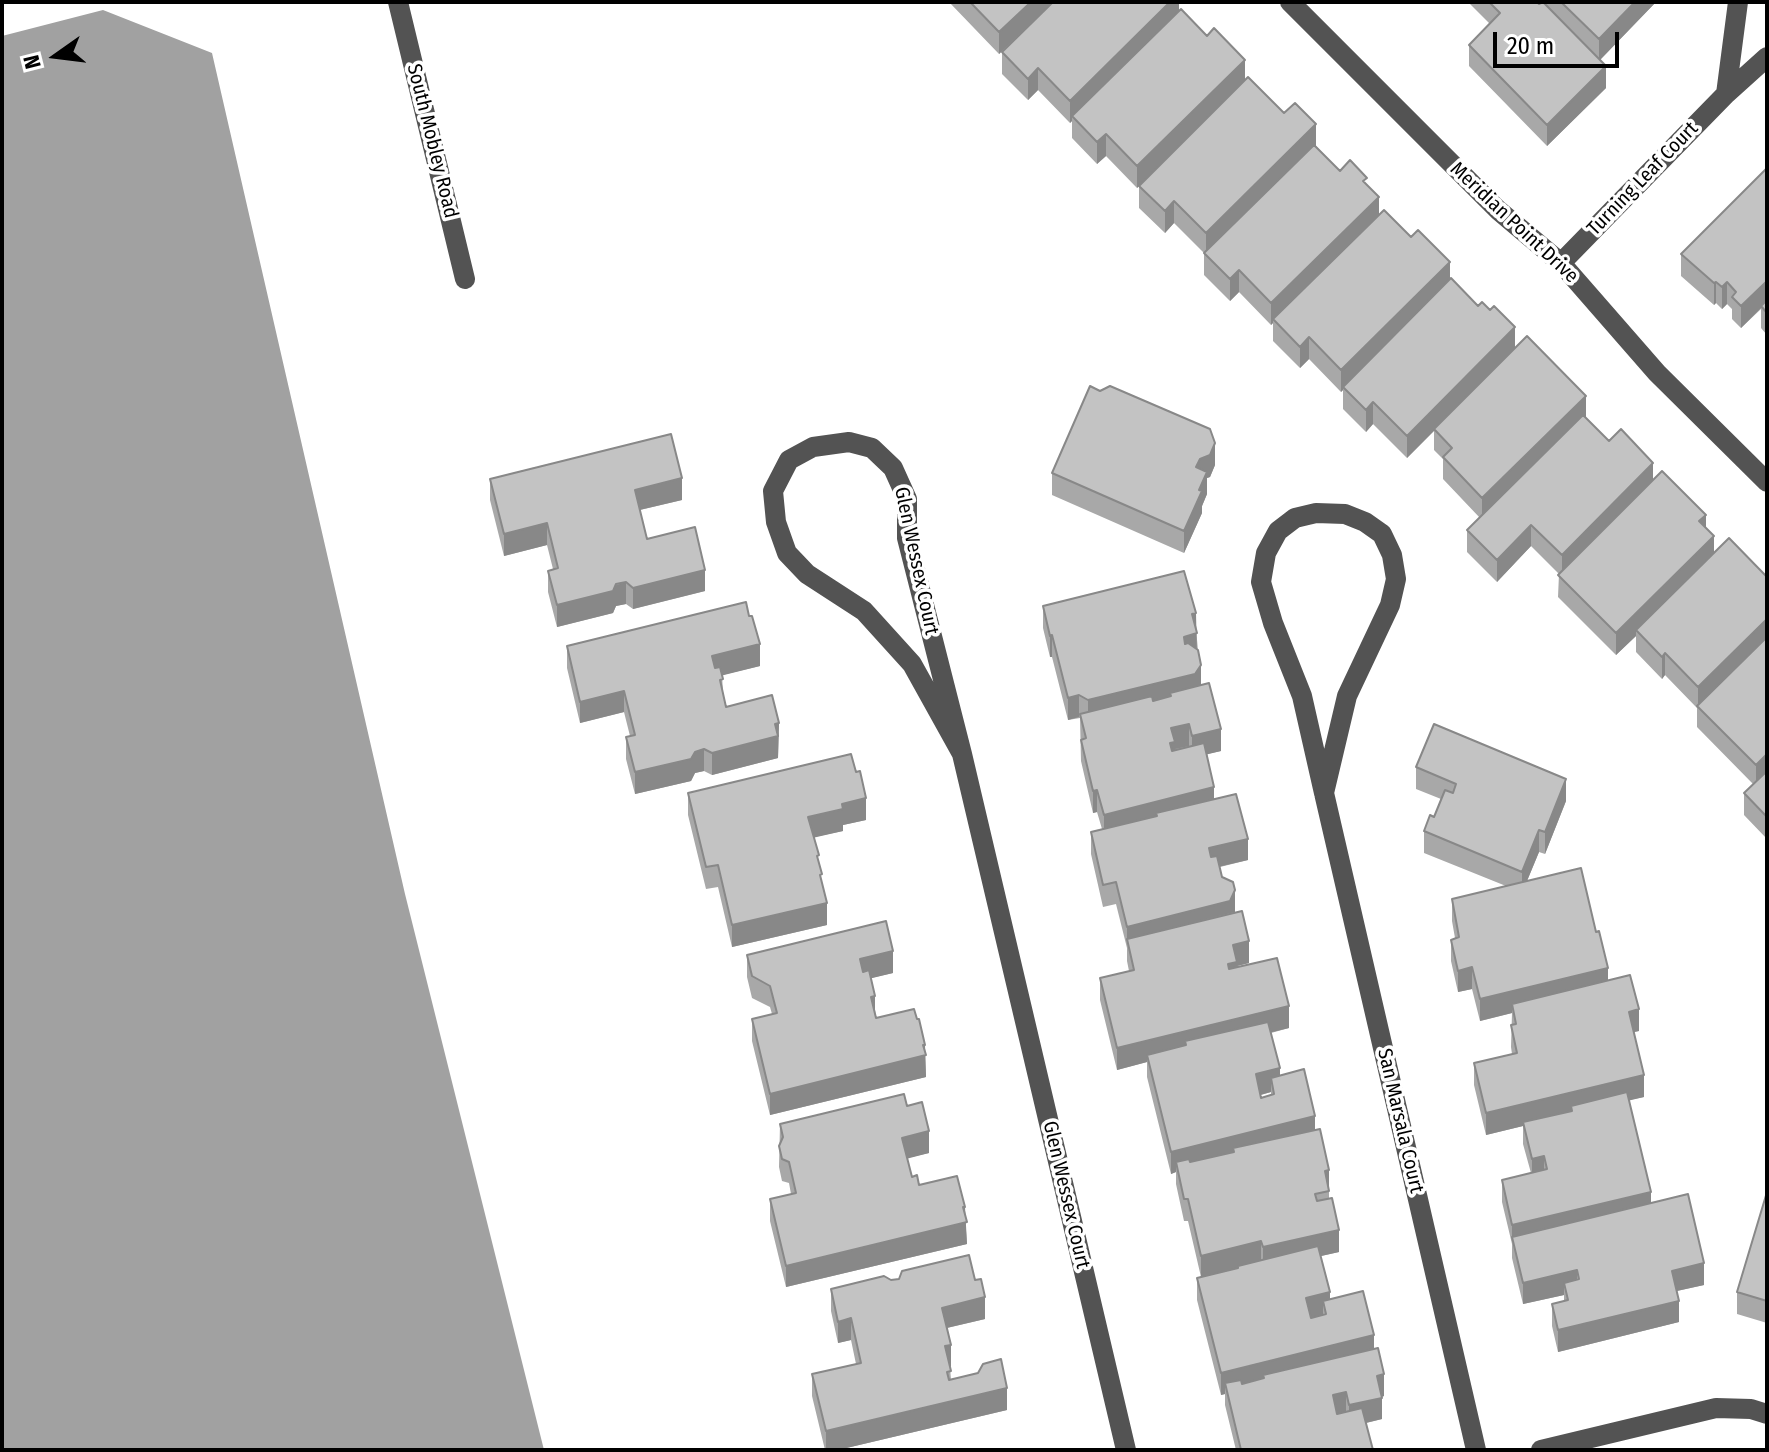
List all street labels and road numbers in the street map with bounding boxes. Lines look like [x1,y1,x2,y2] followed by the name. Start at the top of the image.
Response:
[401,61,463,221] street label: South Mobley Road
[1583,117,1703,241] street label: Turning Leaf Court
[1445,157,1583,289] street label: Meridian Point Drive
[889,485,943,637] street label: Glen Wessex Court
[1372,1046,1428,1196] street label: San Marsala Court
[1037,1119,1095,1271] street label: Glen Wessex Court

